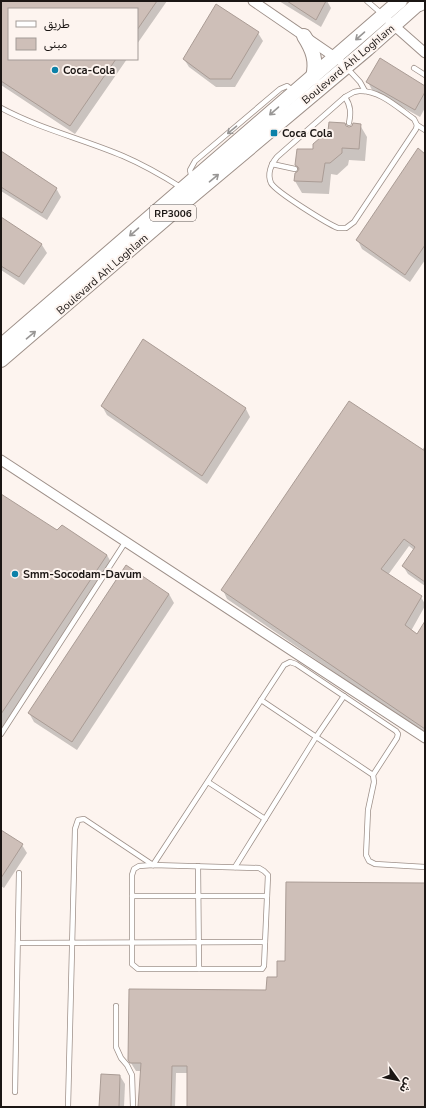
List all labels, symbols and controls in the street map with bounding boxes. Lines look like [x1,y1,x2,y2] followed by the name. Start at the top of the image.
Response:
[8,8,138,60] legend
[44,16,70,32] text: طريق
[299,21,398,108] street label: Boulevard Ahl Loghlam
[355,31,366,40] one-way arrow
[44,36,67,52] text: مبنى
[63,63,115,78] place label: Coca-Cola
[50,65,60,75] marker: Coca-Cola
[269,106,280,115] one-way arrow
[227,125,238,134] one-way arrow
[282,126,333,141] place label: Coca Cola
[269,128,279,138] marker: Coca Cola
[209,173,220,182] one-way arrow
[150,205,196,221] road number: RP3006
[128,228,139,237] one-way arrow
[53,230,151,318] street label: Boulevard Ahl Loghlam
[25,331,36,340] one-way arrow
[23,567,142,582] place label: Smm-Socodam-Davum
[10,569,20,579] marker: Smm-Socodam-Davum
[378,1060,418,1100] north arrow
[396,1075,416,1096] text: ش

